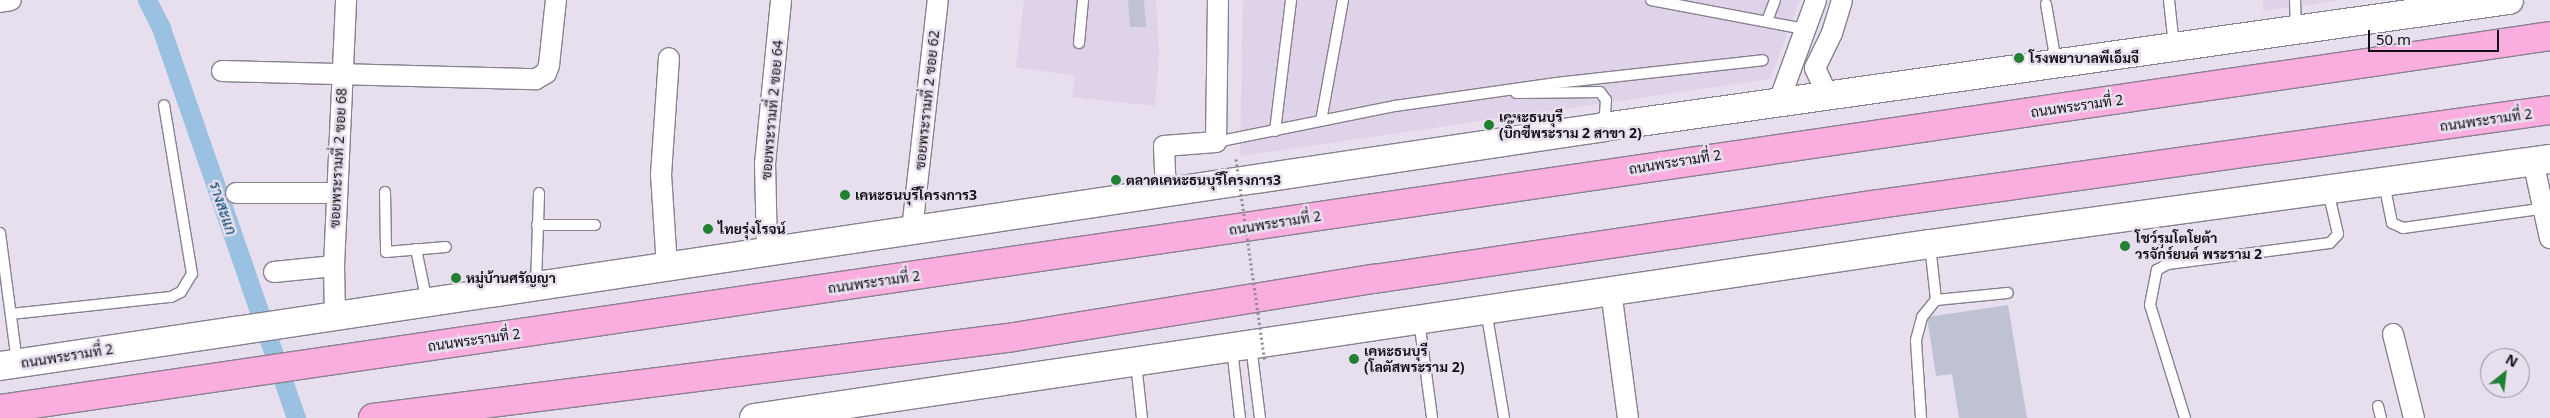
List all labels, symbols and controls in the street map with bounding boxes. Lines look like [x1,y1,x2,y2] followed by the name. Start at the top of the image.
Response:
[2370,20,2501,52] scale bar
[911,29,943,171] street label: ซอยพระรามที่ 2 ซอย 62
[2376,29,2411,49] text: 50 m
[758,39,786,181] street label: ซอยพระรามที่ 2 ซอย 64
[2029,50,2139,66] place label: โรงพยาบาลพีเอ็มจี
[2013,52,2025,64] marker: โรงพยาบาลพีเอ็มจี
[326,87,350,229] street label: ซอยพระรามที่ 2 ซอย 68
[2030,91,2124,121] street label: ถนนพระรามที่ 2
[2439,105,2533,135] street label: ถนนพระรามที่ 2
[1499,109,1642,142] place label: เคหะธนบุรี (บิ๊กซีพระราม 2 สาขา 2)
[1483,119,1495,131] marker: เคหะธนบุรี (บิ๊กซีพระราม 2 สาขา 2)
[1628,146,1722,178] street label: ถนนพระรามที่ 2
[1126,172,1281,188] place label: ตลาดเคหะธนบุรีโครงการ3
[1110,174,1122,186] marker: ตลาดเคหะธนบุรีโครงการ3
[205,179,241,237] water label: รางสะแก
[855,187,977,203] place label: เคหะธนบุรีโครงการ3
[839,189,851,201] marker: เคหะธนบุรีโครงการ3
[1228,207,1322,239] street label: ถนนพระรามที่ 2
[718,221,786,237] place label: ไทยรุ่งโรจน์
[702,223,714,235] marker: ไทยรุ่งโรจน์
[2135,230,2262,262] place label: โชว์รูมโตโยต้า วรจักร์ยนต์ พระราม 2
[2119,240,2131,252] marker: โชว์รูมโตโยต้า วรจักร์ยนต์ พระราม 2
[827,267,921,297] street label: ถนนพระรามที่ 2
[466,270,556,286] place label: หมู่บ้านศรัญญา
[450,272,462,284] marker: หมู่บ้านศรัญญา
[427,325,521,355] street label: ถนนพระรามที่ 2
[20,340,114,372] street label: ถนนพระรามที่ 2
[1364,343,1464,376] place label: เคหะธนบุรี (โลตัสพระราม 2)
[2480,348,2530,398] north arrow
[2502,349,2522,371] text: N
[1348,353,1360,365] marker: เคหะธนบุรี (โลตัสพระราม 2)

